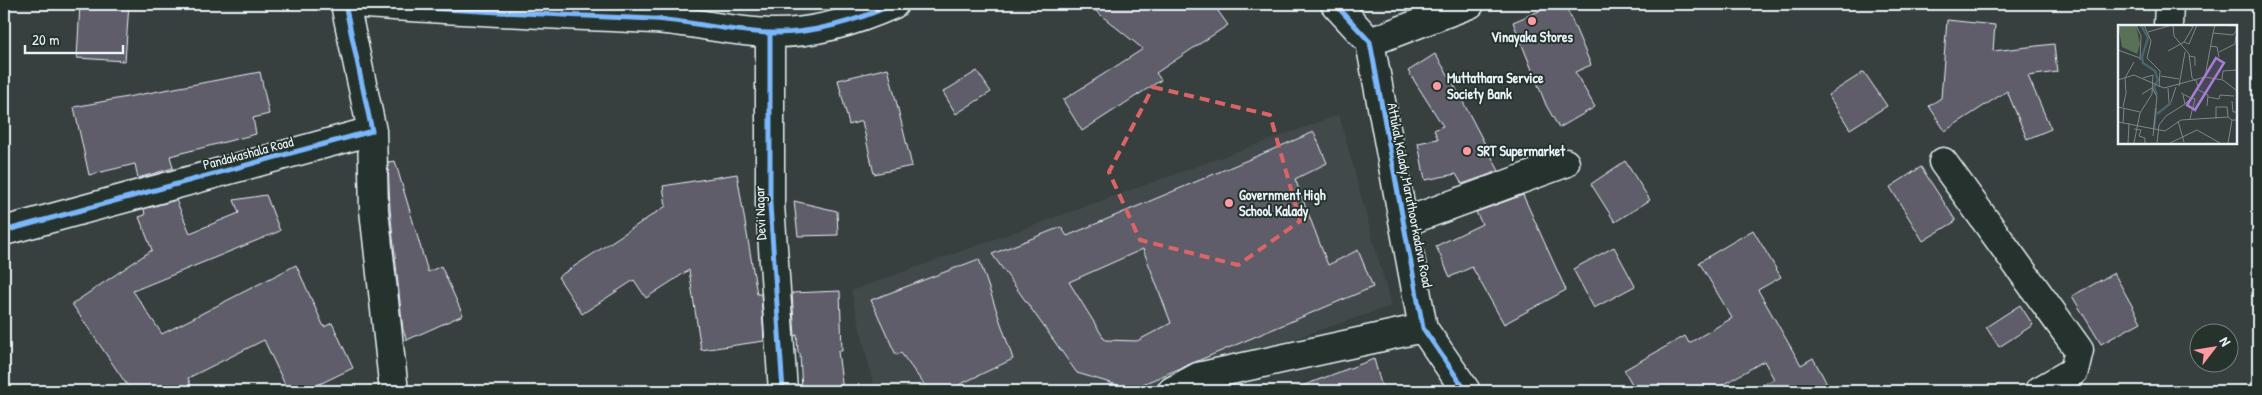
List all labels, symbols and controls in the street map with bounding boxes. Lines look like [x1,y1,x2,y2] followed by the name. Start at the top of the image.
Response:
[1526,15,1538,27] marker: Vinayaka Stores
[25,22,122,54] scale bar
[2118,25,2237,144] inset map
[1491,27,1574,48] place label: Vinayaka Stores
[32,29,59,50] text: 20 m
[1447,68,1544,105] place label: Muttathara Service Society Bank
[1431,80,1443,92] marker: Muttathara Service Society Bank
[1382,101,1438,290] street label: Attukal,Kalady,Maruthoorkadavu Road
[201,131,296,174] street label: Pandakashala Road
[1477,141,1566,162] place label: SRT Supermarket
[1461,145,1473,157] marker: SRT Supermarket
[749,185,771,240] street label: Devi Nagar
[1239,185,1326,222] place label: Government High School Kalady
[1223,197,1235,209] marker: Government High School Kalady
[2190,322,2240,372] north arrow
[2216,333,2236,350] text: N

